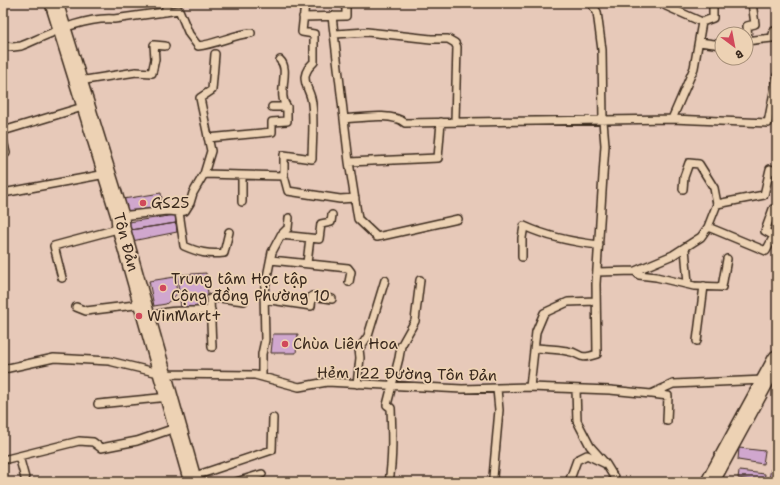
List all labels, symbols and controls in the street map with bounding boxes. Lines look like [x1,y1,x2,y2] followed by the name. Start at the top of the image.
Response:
[714,26,754,66] north arrow
[732,46,746,62] text: B
[151,193,190,213] place label: GS25
[138,198,148,208] marker: GS25
[109,210,143,274] street label: Tôn Đản
[171,269,330,306] place label: Trung tâm Học tập Cộng đồng Phường 10
[158,283,168,293] marker: Trung tâm Học tập Cộng đồng Phường 10
[147,306,222,326] place label: WinMart+
[134,311,144,321] marker: WinMart+
[293,334,398,354] place label: Chùa Liên Hoa
[280,339,290,349] marker: Chùa Liên Hoa
[317,362,497,386] street label: Hẻm 122 Đường Tôn Đản

